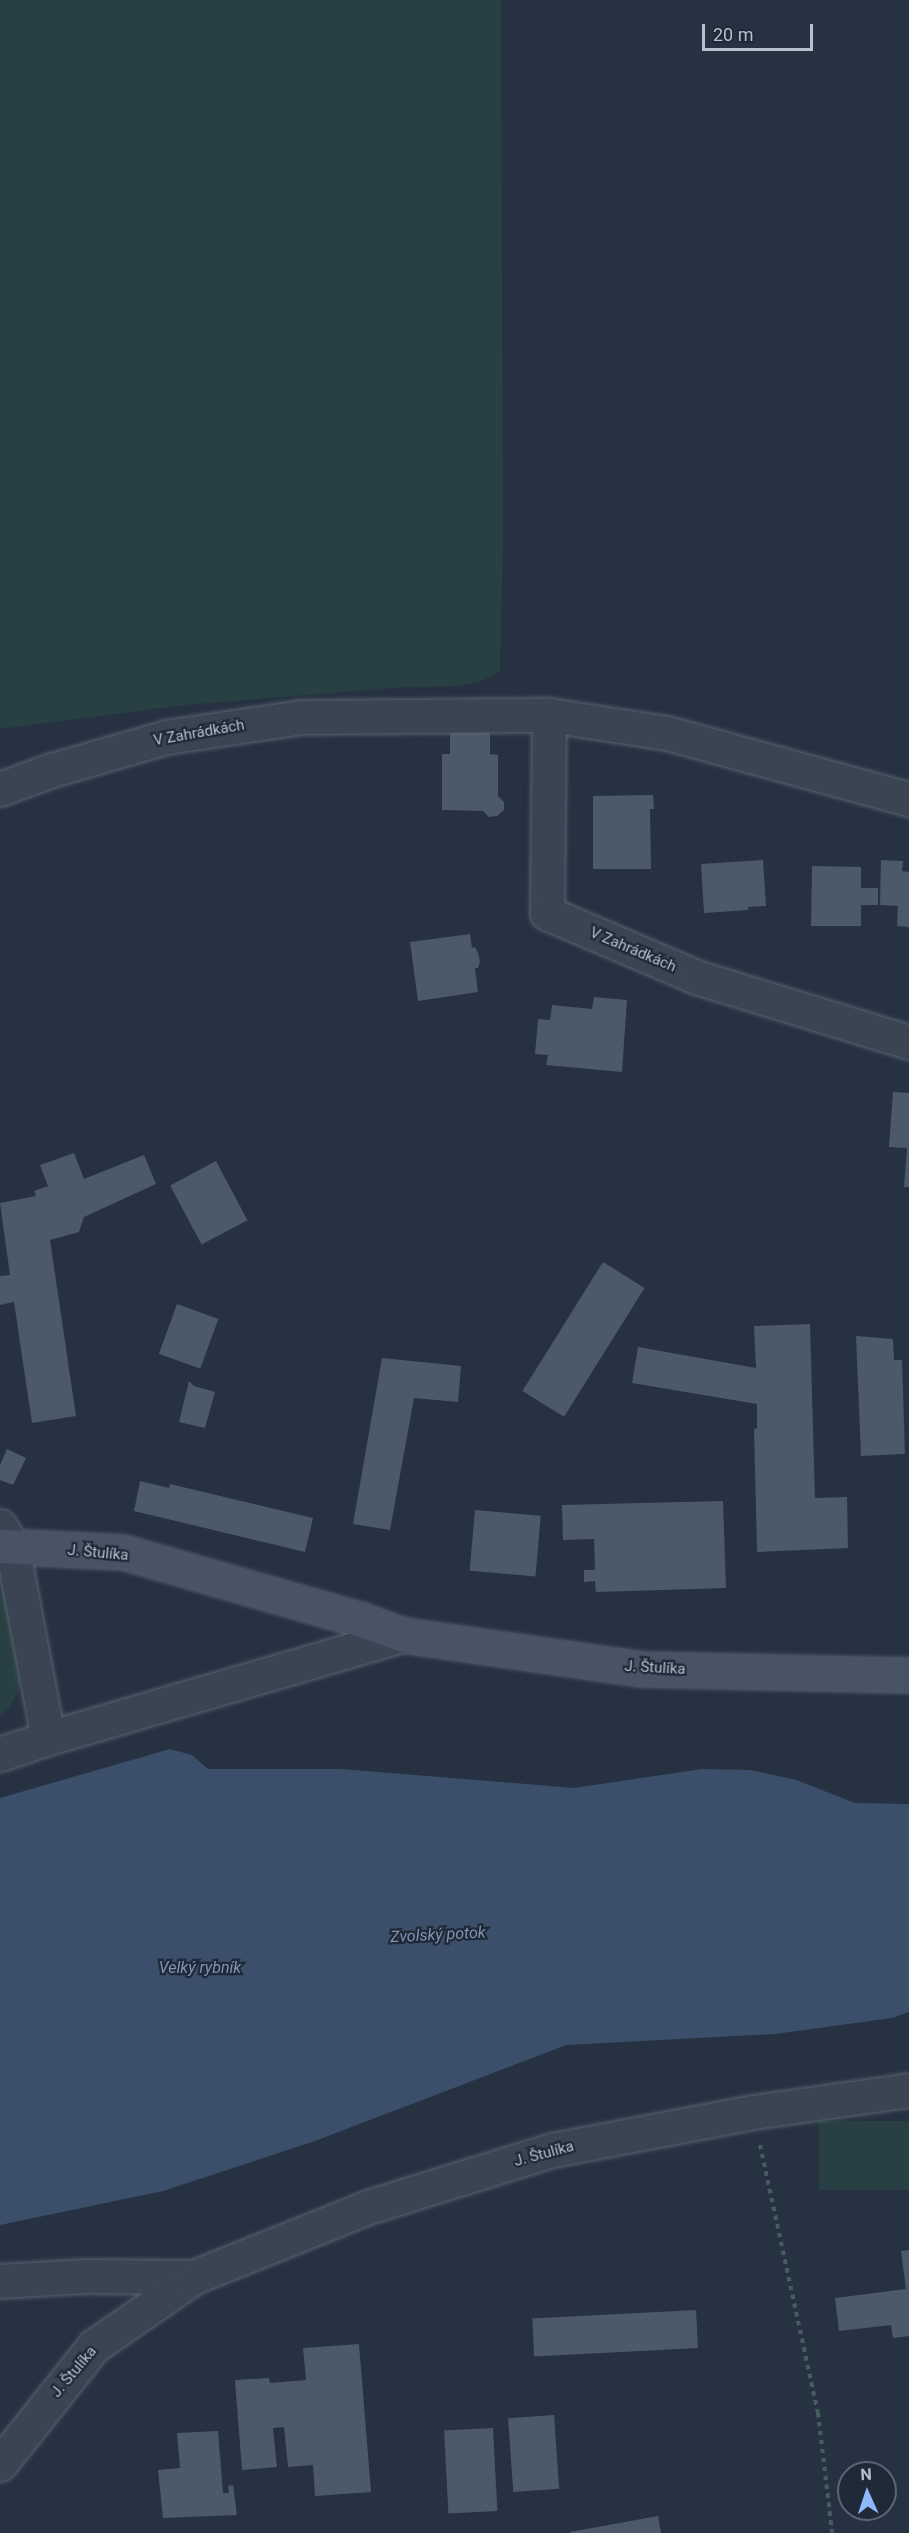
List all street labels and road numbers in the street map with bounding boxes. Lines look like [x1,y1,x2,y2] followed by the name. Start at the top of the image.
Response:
[152,716,246,750] street label: V Zahrádkách
[587,924,679,976] street label: V Zahrádkách
[67,1541,129,1565] street label: J. Štulíka
[624,1657,686,1679] street label: J. Štulíka
[512,2137,576,2171] street label: J. Štulíka
[47,2343,101,2401] street label: J. Štulíka

